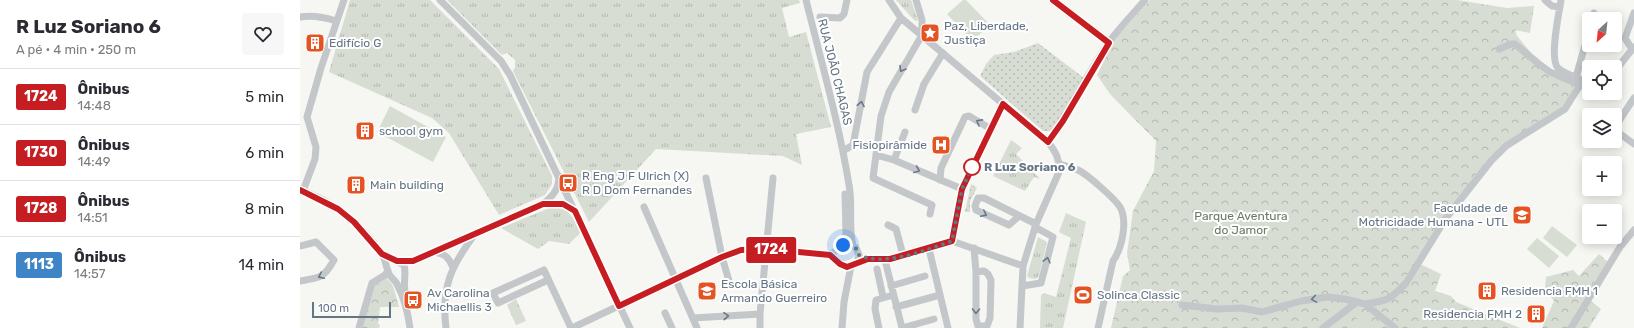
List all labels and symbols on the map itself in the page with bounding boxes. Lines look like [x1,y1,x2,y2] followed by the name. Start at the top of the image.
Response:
[1582,12,1622,52] north arrow
[815,17,855,127] street label: RUA JOÃO CHAGAS
[944,19,1029,47] place label: Paz, Liberdade, Justiça
[919,22,941,44] place icon: Paz, Liberdade, Justiça
[304,32,326,54] building icon: Edifício G
[329,36,381,50] place label: Edifício G
[900,65,907,72] one-way arrow
[856,101,865,108] one-way arrow
[354,120,376,142] building icon: school gym
[976,120,983,127] one-way arrow
[379,124,443,138] place label: school gym
[930,134,952,156] hospital icon: Fisiopirâmide
[853,138,927,152] place label: Fisiopirâmide
[963,158,981,176] marker: R Luz Soriano 6
[984,160,1076,174] place label: R Luz Soriano 6
[913,165,921,173] one-way arrow
[582,169,692,197] place label: R Eng J F Ulrich (X) R D Dom Fernandes
[557,172,579,194] bus stop icon: R Eng J F Ulrich (X) R D Dom Fernandes
[345,174,367,196] building icon: Main building
[370,178,444,192] place label: Main building
[1359,201,1508,229] place label: Faculdade de Motricidade Humana - UTL
[1511,204,1533,226] school or university icon: Faculdade de Motricidade Humana - UTL
[980,209,987,217] one-way arrow
[1194,209,1288,237] park label: Parque Aventura do Jamor
[833,235,853,255] your location
[743,237,799,263] line badge: 1724
[1042,257,1051,264] one-way arrow
[318,271,325,279] one-way arrow
[721,277,827,305] place label: Escola Básica Armando Guerreiro
[696,280,718,302] school or university icon: Escola Básica Armando Guerreiro
[1476,280,1498,302] building icon: Residencia FMH 1
[1072,284,1094,306] sports icon: Solinca Classic
[1501,284,1598,298] place label: Residencia FMH 1
[427,286,492,314] place label: Av Carolina Michaellis 3
[1097,288,1180,302] place label: Solinca Classic
[402,289,424,311] bus stop icon: Av Carolina Michaellis 3
[1311,294,1317,303] one-way arrow
[312,300,391,319] scale bar
[1525,303,1547,325] building icon: Residencia FMH 2
[1423,307,1522,321] place label: Residencia FMH 2
[972,308,980,314] one-way arrow
[723,312,729,321] one-way arrow

